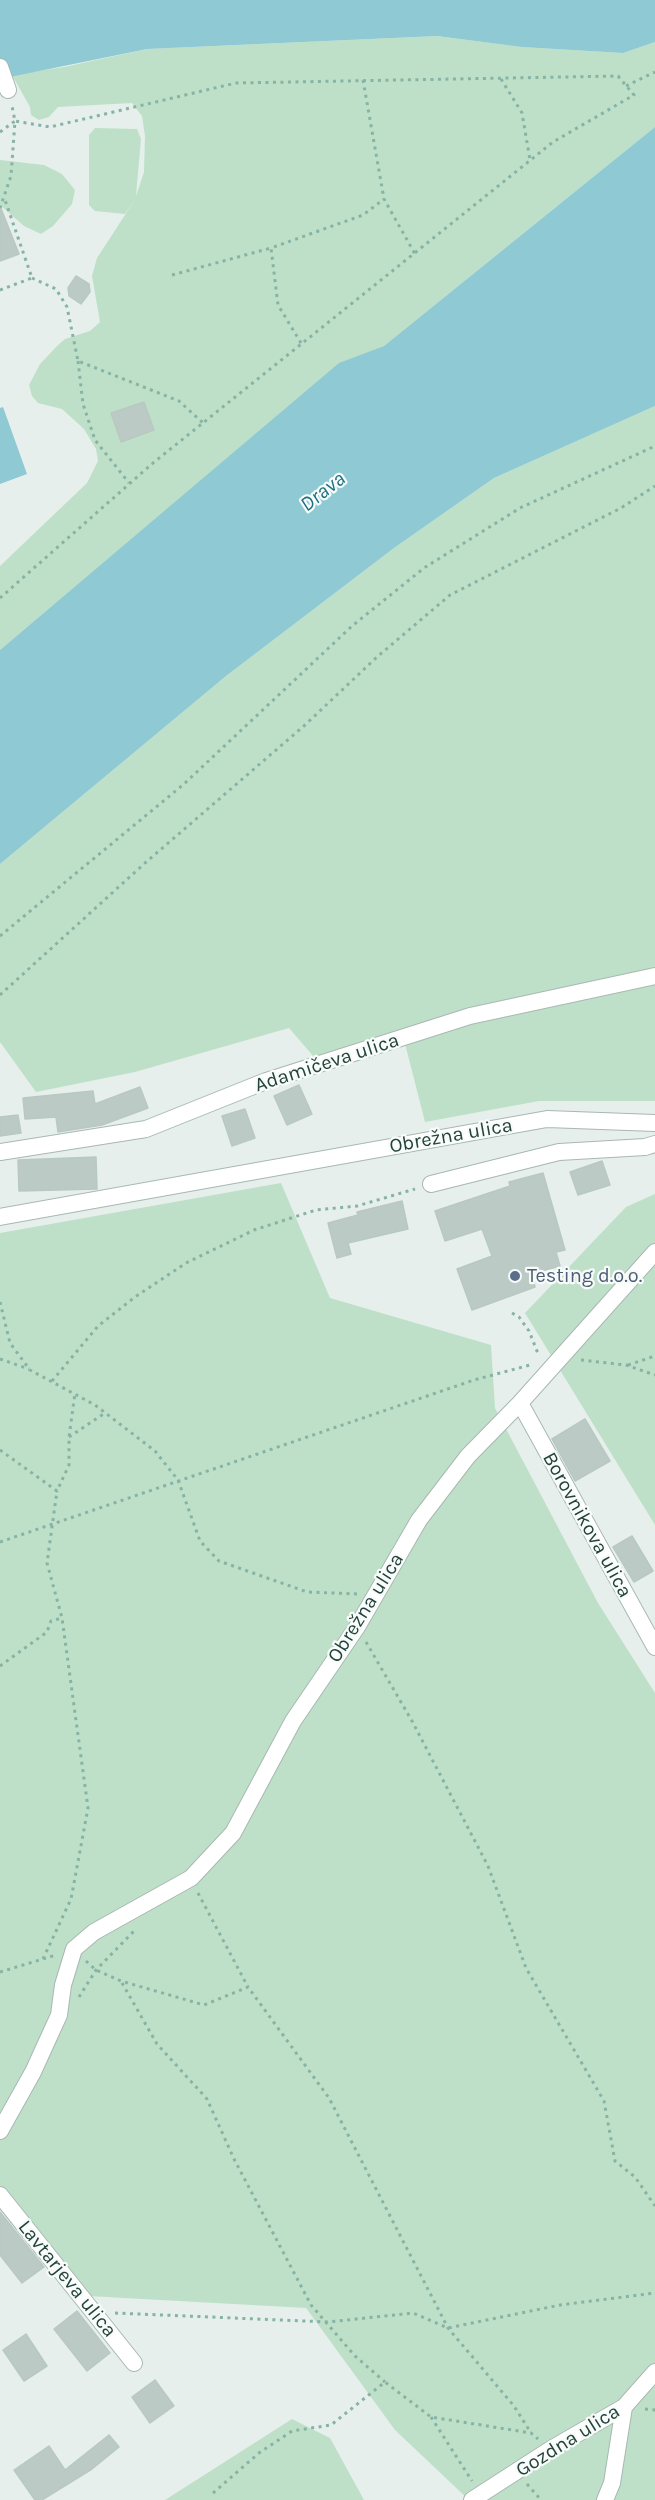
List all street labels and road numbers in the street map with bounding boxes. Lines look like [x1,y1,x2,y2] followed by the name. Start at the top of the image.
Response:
[252,1028,402,1098] street label: Adamičeva ulica
[388,1113,514,1159] street label: Obrežna ulica
[537,1448,637,1602] street label: Borovnikova ulica
[323,1549,409,1667] street label: Obrežna ulica
[13,2216,121,2342] street label: Lavtarjeva ulica
[512,2400,624,2482] street label: Gozdna ulica

